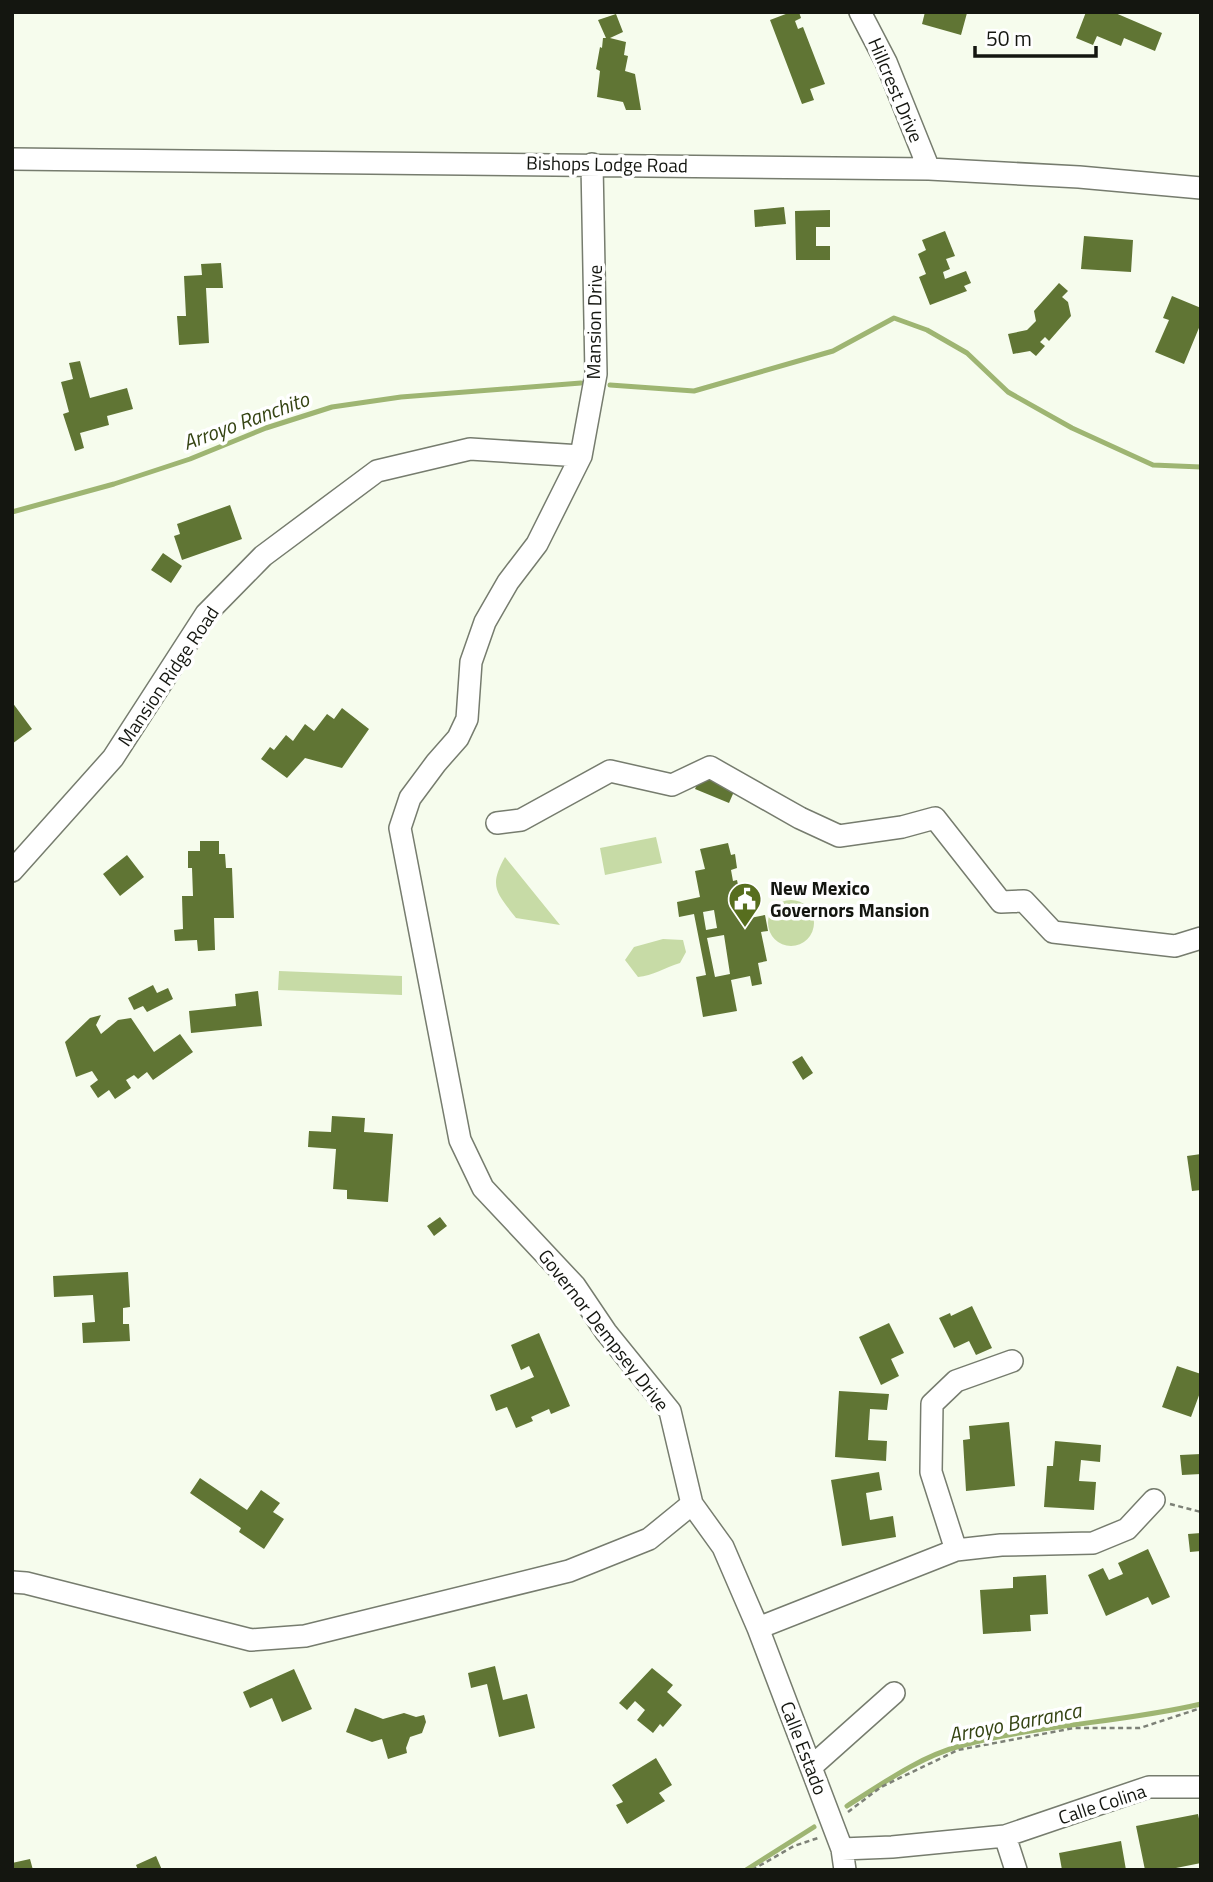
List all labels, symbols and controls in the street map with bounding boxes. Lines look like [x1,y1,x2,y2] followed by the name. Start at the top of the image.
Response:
[975,14,1096,58] scale bar
[986,22,1032,54] text: 50 m
[861,33,932,147] street label: Hillcrest Drive
[526,148,688,179] street label: Bishops Lodge Road
[578,264,609,380] street label: Mansion Drive
[178,382,314,458] water label: Arroyo Ranchito
[110,600,225,752] street label: Mansion Ridge Road
[770,873,930,924] place label: New Mexico Governors Mansion
[726,880,764,929] public building icon: New Mexico Governors Mansion
[532,1243,677,1417] street label: Governor Dempsey Drive
[946,1693,1085,1751] water label: Arroyo Barranca
[773,1697,836,1799] street label: Calle Estado
[1054,1776,1150,1831] street label: Calle Colina

